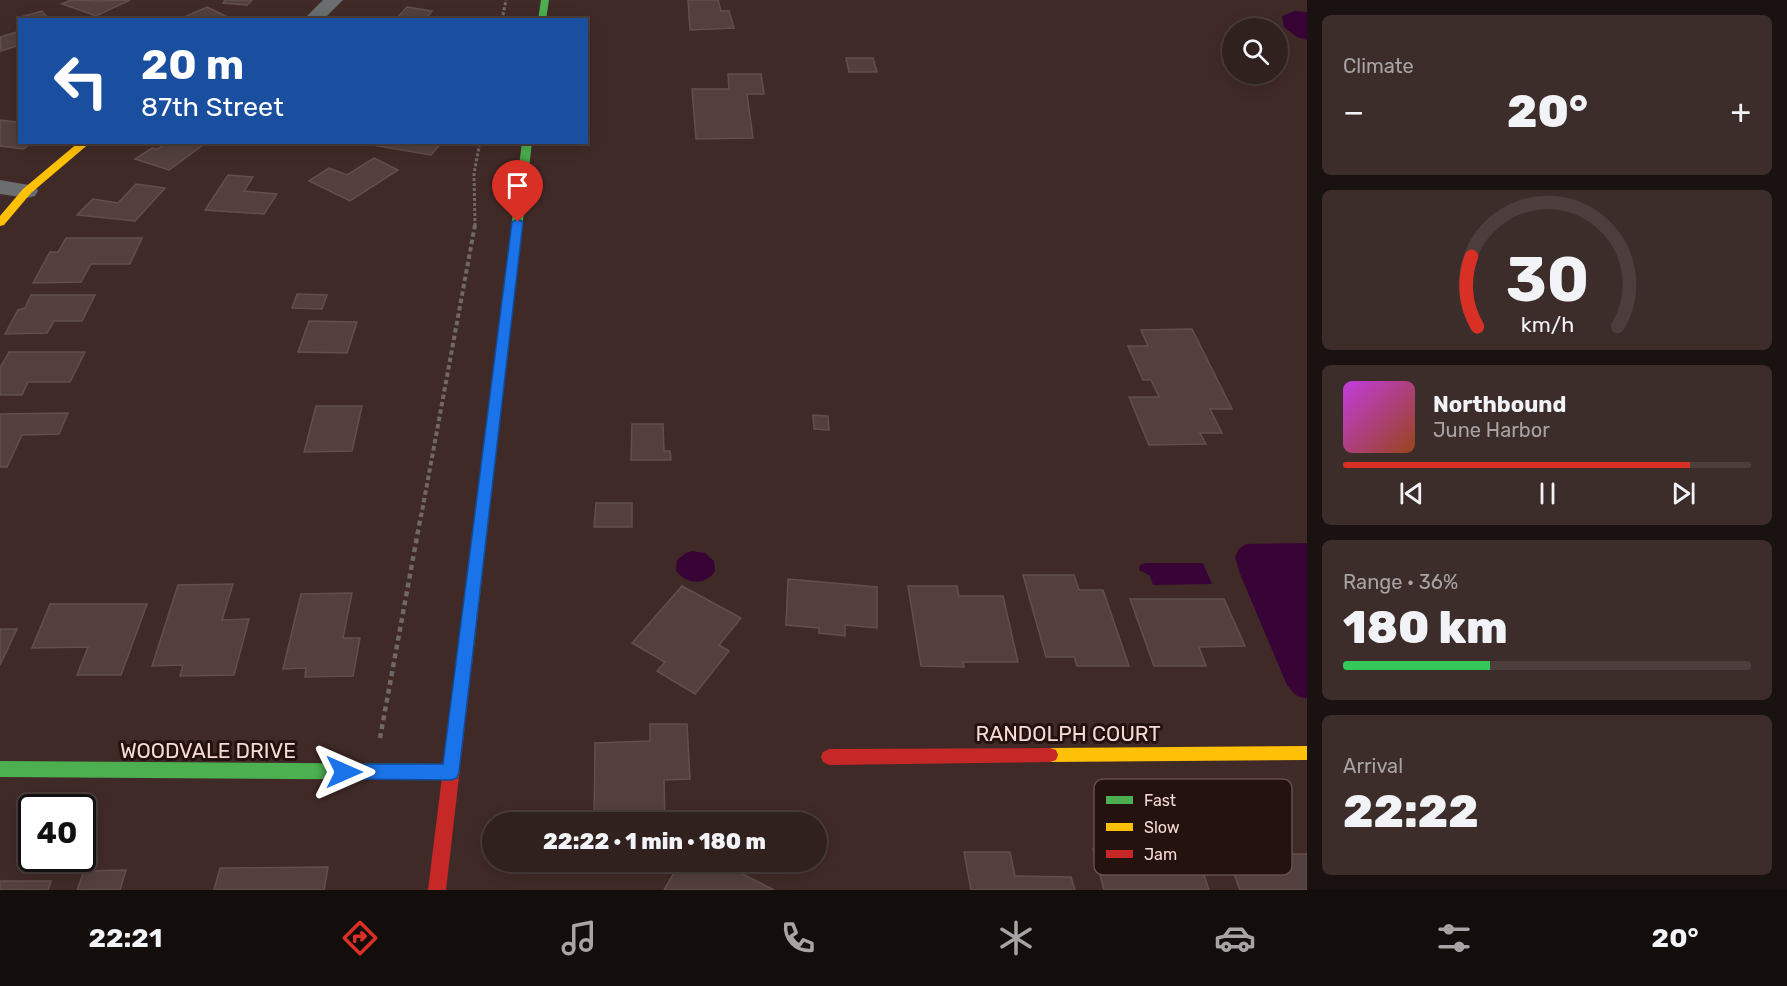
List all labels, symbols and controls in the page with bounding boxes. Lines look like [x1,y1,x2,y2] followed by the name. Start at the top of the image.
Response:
[1222,18,1288,84] map controls
[1222,18,1288,84] button: search
[141,40,244,90] text: 20 m
[42,42,120,120] icon: left
[1343,54,1414,78] text: Climate
[1507,85,1588,138] text: 20°
[141,91,284,123] text: 87th Street
[1343,92,1364,131] text: −
[1730,92,1751,131] text: +
[492,160,543,222] pin
[501,169,534,202] icon: arrive
[1505,243,1589,317] text: 30
[1520,312,1574,337] text: km/h
[1433,391,1566,418] text: Northbound
[1433,418,1550,442] text: June Harbor
[1395,477,1428,510] icon: previous
[1531,477,1564,510] icon: pause
[1667,477,1700,510] icon: next
[1343,570,1458,594] text: Range · 36%
[1343,601,1508,654] text: 180 km
[975,721,1161,746] street label: RANDOLPH COURT
[120,738,296,763] street label: WOODVALE DRIVE
[312,740,376,804] position arrow
[1343,754,1403,778] text: Arrival
[1094,779,1292,875] legend
[1343,785,1479,838] text: 22:22
[1144,791,1176,810] text: Fast
[18,794,96,872] speed limit sign: 40
[1144,818,1180,837] text: Slow
[543,828,766,855] text: 22:22 · 1 min · 180 m
[1144,845,1177,864] text: Jam
[339,917,381,959] icon: directions
[558,917,600,959] icon: music
[777,917,819,959] icon: phone
[995,917,1037,959] icon: climate
[1214,917,1256,959] icon: car
[1433,917,1475,959] icon: filters
[88,922,162,954] text: 22:21
[1652,922,1699,954] text: 20°

